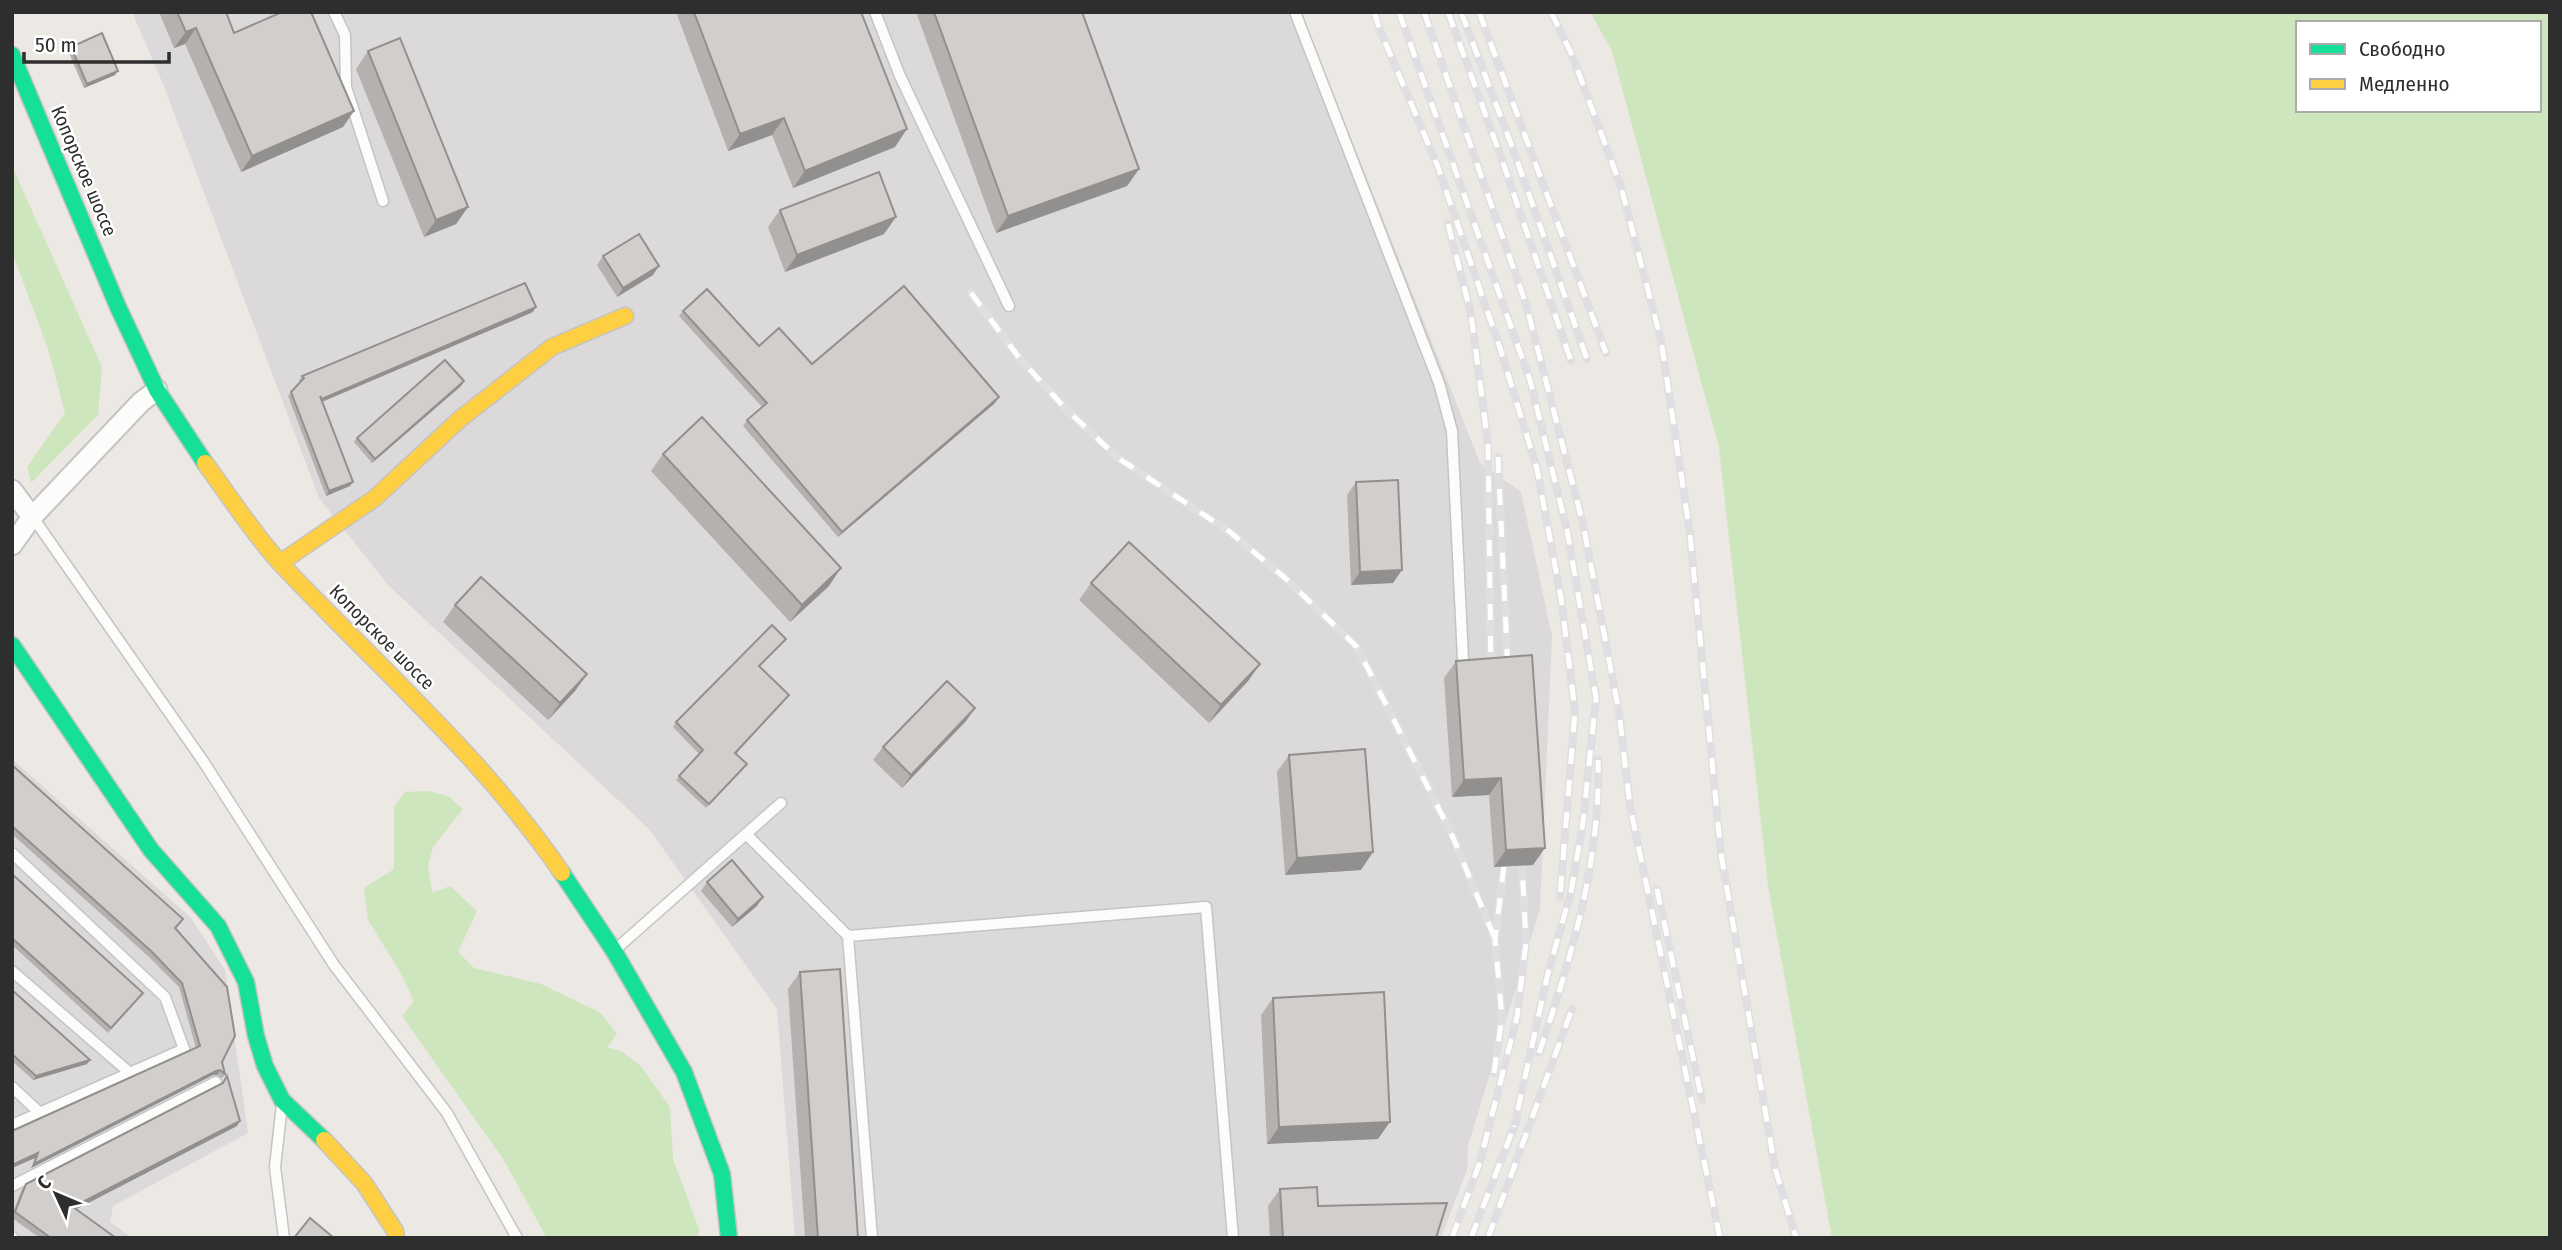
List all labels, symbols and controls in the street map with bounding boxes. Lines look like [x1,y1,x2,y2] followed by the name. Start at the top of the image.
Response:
[24,21,170,65] scale bar
[2296,21,2541,112] legend
[35,32,77,58] text: 50 m
[2359,36,2445,62] text: Свободно
[2359,71,2449,97] text: Медленно
[46,102,122,240] street label: Копорское шоссе
[325,580,439,694] street label: Копорское шоссе
[21,1159,91,1229] north arrow
[32,1171,56,1194] text: С

